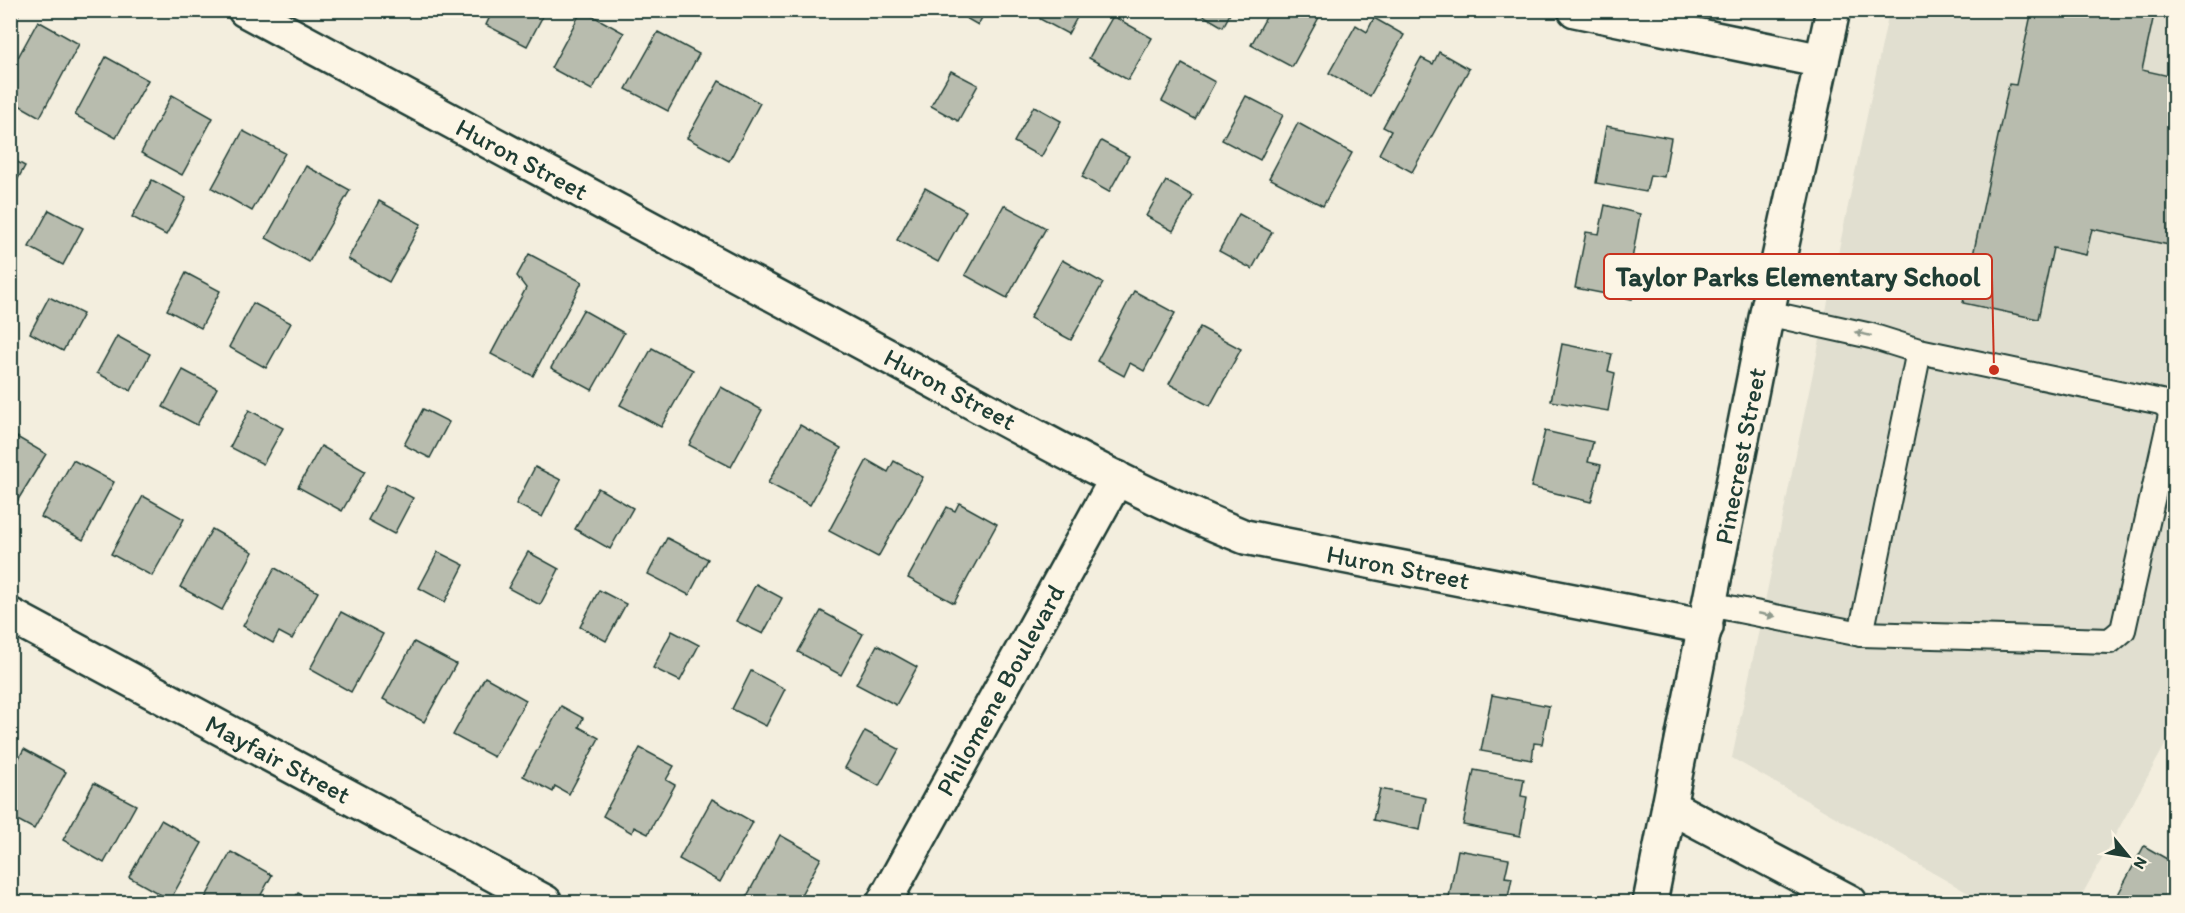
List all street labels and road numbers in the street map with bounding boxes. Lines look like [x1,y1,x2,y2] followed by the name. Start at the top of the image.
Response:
[450,111,594,207] street label: Huron Street
[878,341,1022,437] street label: Huron Street
[1707,365,1773,547] street label: Pinecrest Street
[1324,537,1472,597] street label: Huron Street
[929,579,1071,801] street label: Philomene Boulevard
[200,707,356,811] street label: Mayfair Street

